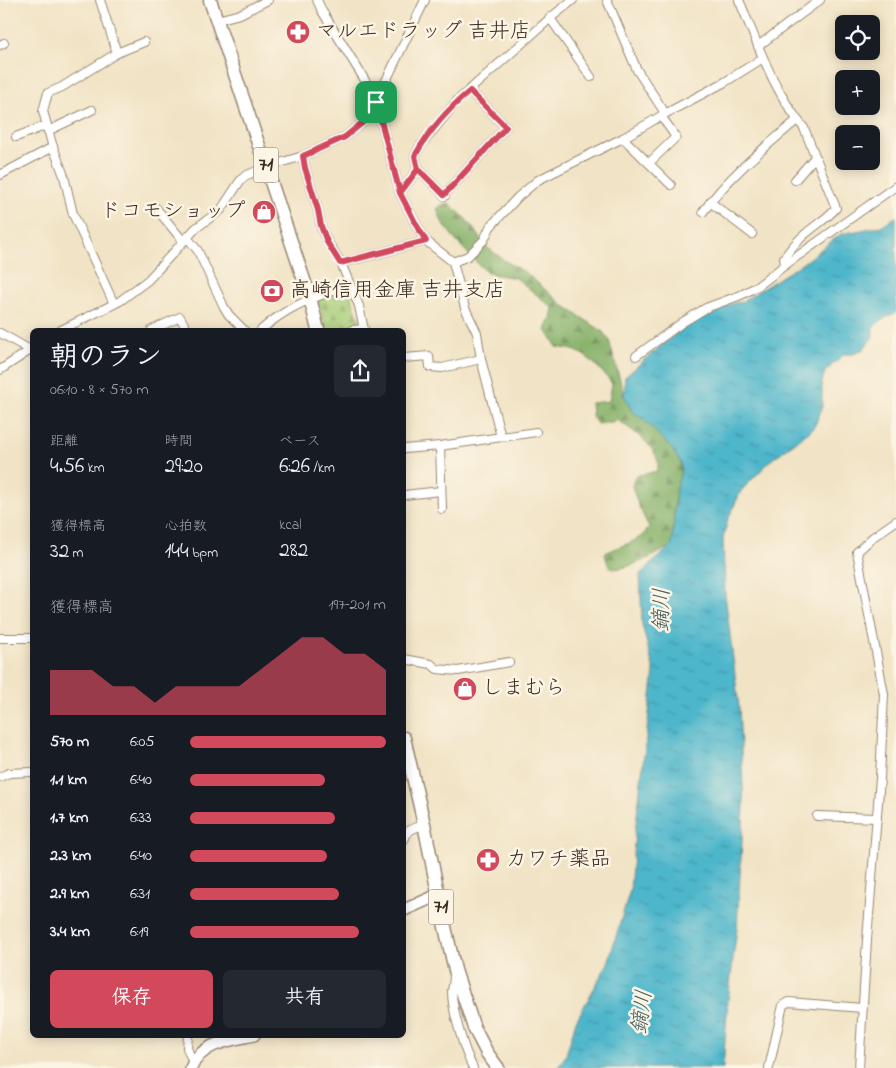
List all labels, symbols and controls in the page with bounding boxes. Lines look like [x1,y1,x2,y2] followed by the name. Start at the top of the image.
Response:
[835,15,880,170] map controls
[835,15,880,60] button: locate
[316,17,531,47] place label: マルエドラッグ 吉井店
[285,19,311,45] pharmacy icon: マルエドラッグ 吉井店
[835,70,880,115] button: +
[355,81,397,123] pin
[362,88,390,116] icon: arrive
[835,125,880,170] button: −
[254,148,278,182] road number: 71
[100,197,246,227] place label: ドコモショップ
[251,199,277,225] shop icon: ドコモショップ
[290,276,505,306] place label: 高崎信用金庫 吉井支店
[259,278,285,304] bank icon: 高崎信用金庫 吉井支店
[50,338,162,379] text: 朝のラン
[334,345,386,397] button: share
[50,378,149,402] text: 06:10 · 8 × 570 m
[50,431,78,452] text: 距離
[165,431,193,452] text: 時間
[279,431,321,452] text: ペース
[50,452,84,482] text: 4.56
[165,452,203,482] text: 29:20
[279,452,310,482] text: 6:26
[84,458,105,479] text: km
[310,458,335,479] text: /km
[279,515,302,536] text: kcal
[50,516,106,537] text: 獲得標高
[165,516,207,537] text: 心拍数
[279,536,308,566] text: 282
[50,537,69,567] text: 32
[165,537,189,567] text: 144
[69,543,84,564] text: m
[189,543,218,564] text: bpm
[647,588,679,632] water label: 鏑川
[329,593,386,617] text: 197–201 m
[50,596,114,620] text: 獲得標高
[482,674,566,704] place label: しまむら
[452,676,478,702] shop icon: しまむら
[50,730,89,754] text: 570 m
[130,730,154,754] text: 6:05
[50,768,87,792] text: 1.1 km
[130,768,152,792] text: 6:40
[50,806,88,830] text: 1.7 km
[130,806,152,830] text: 6:33
[50,844,91,868] text: 2.3 km
[130,844,152,868] text: 6:40
[506,845,611,875] place label: カワチ薬品
[475,847,501,873] pharmacy icon: カワチ薬品
[50,882,89,906] text: 2.9 km
[130,882,150,906] text: 6:31
[428,890,454,924] road number: 71
[50,920,90,944] text: 3.4 km
[130,920,148,944] text: 6:19
[50,970,213,1028] button: 保存
[223,970,386,1028] button: 共有
[624,988,662,1036] water label: 鏑川

